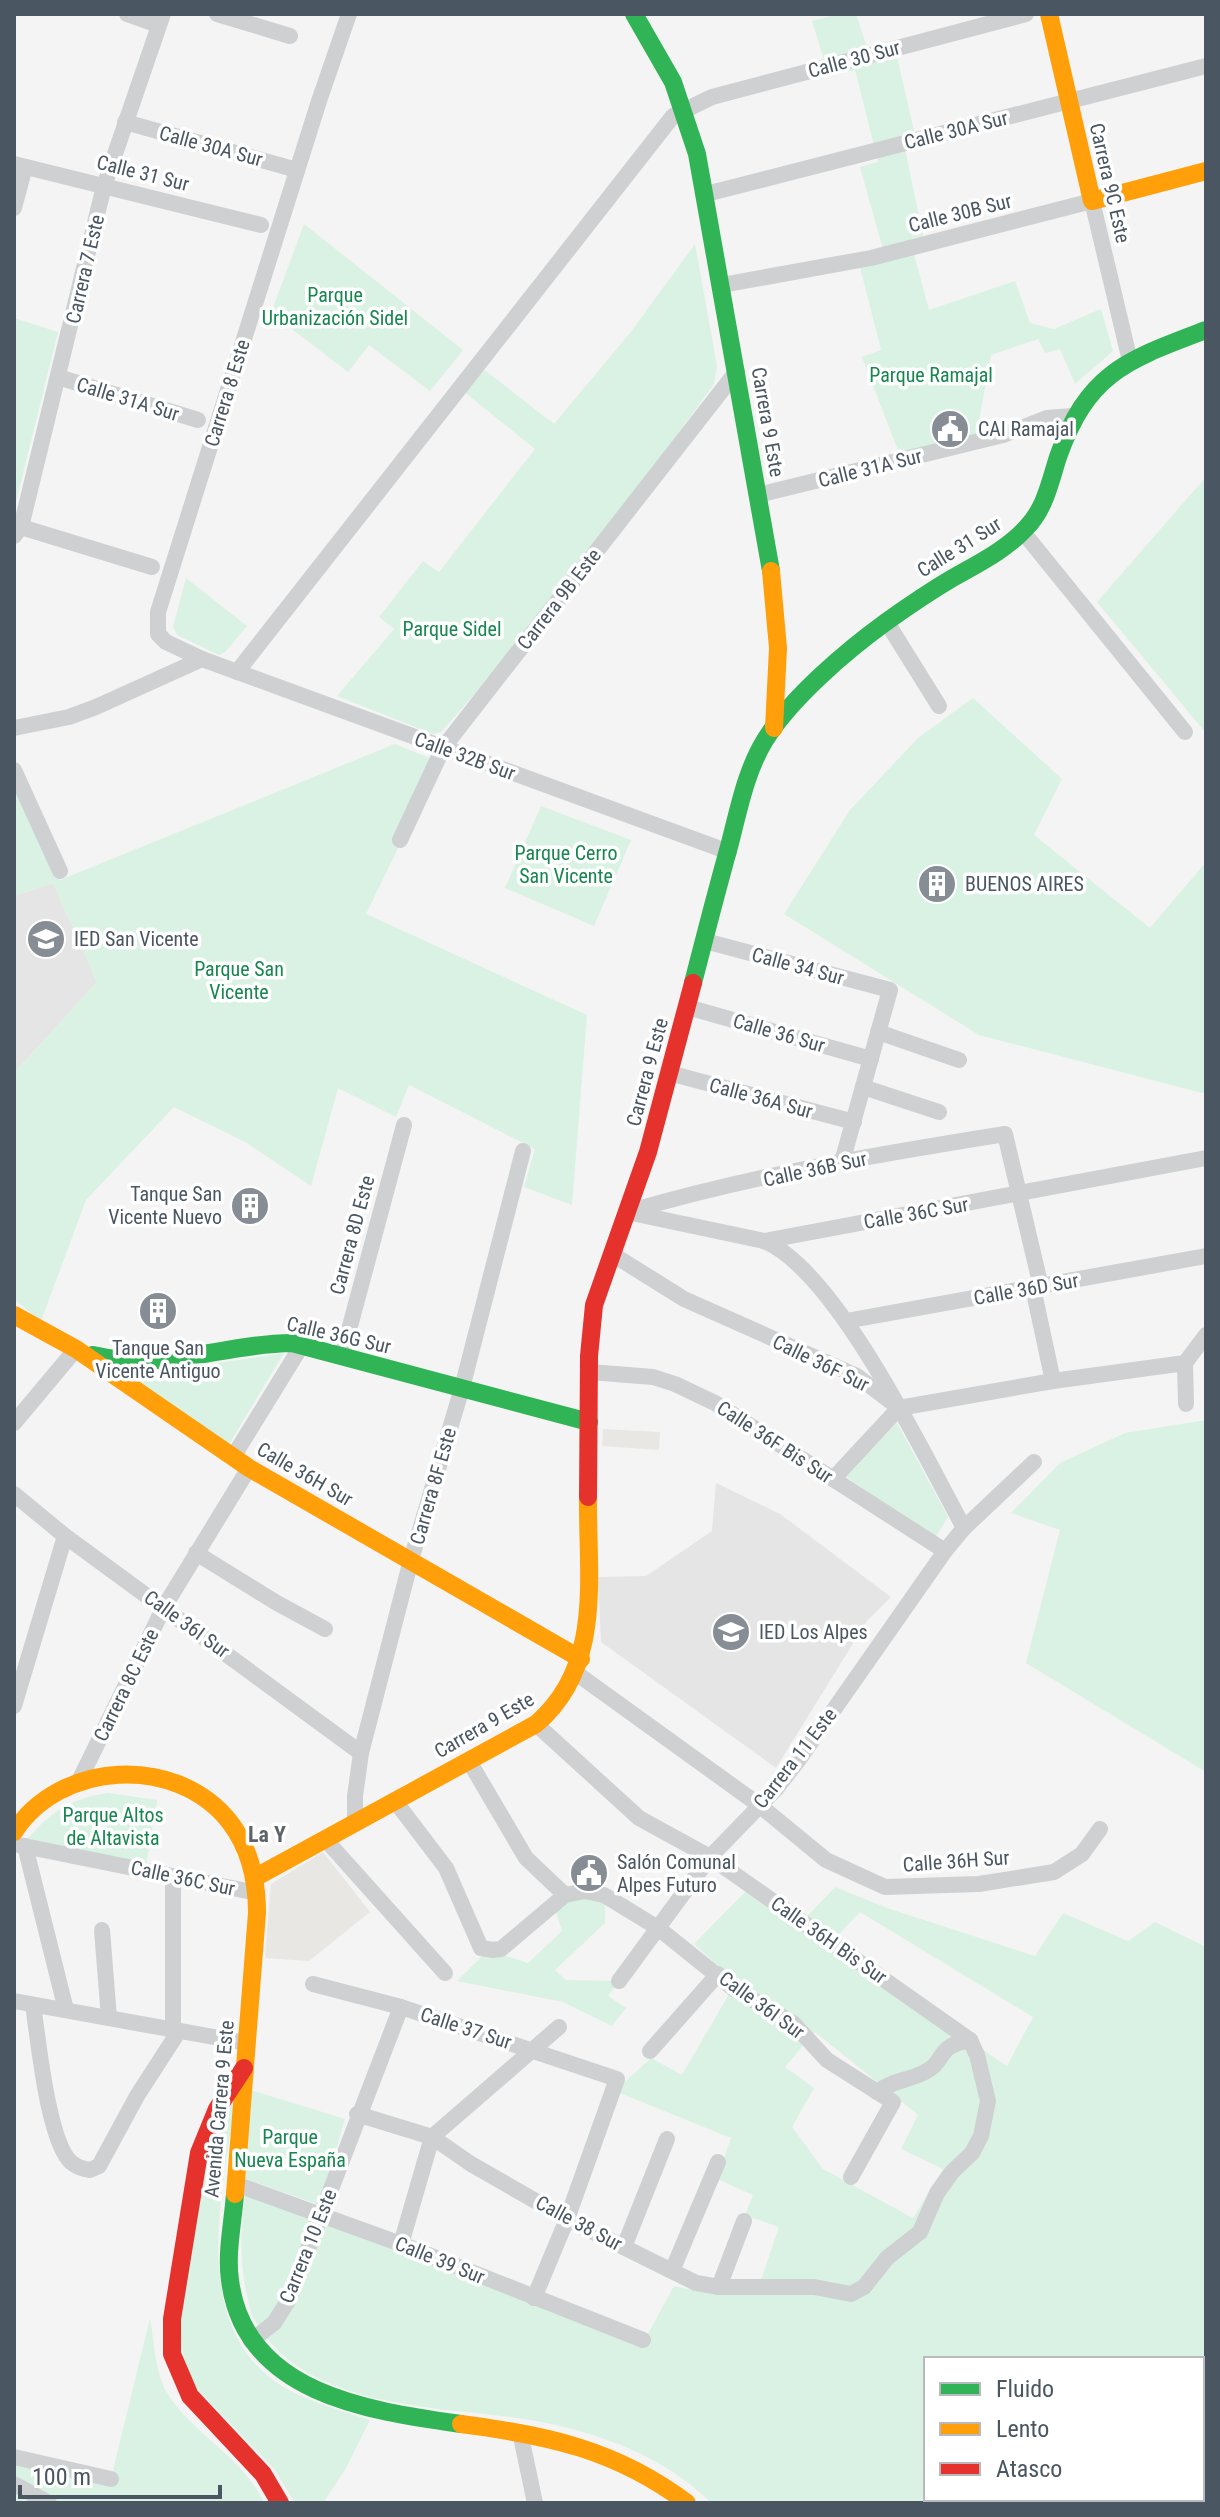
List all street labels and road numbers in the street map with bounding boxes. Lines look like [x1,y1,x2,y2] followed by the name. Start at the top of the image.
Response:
[805,35,903,83] street label: Calle 30 Sur
[902,106,1010,154] street label: Calle 30A Sur
[157,121,265,171] street label: Calle 30A Sur
[1085,121,1135,245] street label: Carrera 9C Este
[94,150,192,196] street label: Calle 31 Sur
[906,189,1014,237] street label: Calle 30B Sur
[61,212,109,326] street label: Carrera 7 Este
[199,336,255,450] street label: Carrera 8 Este
[747,365,789,479] street label: Carrera 9 Este
[74,372,182,426] street label: Calle 31A Sur
[816,444,924,492] street label: Calle 31A Sur
[913,512,1005,582] street label: Calle 31 Sur
[512,544,606,654] street label: Carrera 9B Este
[411,727,519,785] street label: Calle 32B Sur
[749,942,847,990] street label: Calle 34 Sur
[730,1008,828,1058] street label: Calle 36 Sur
[621,1015,673,1129] street label: Carrera 9 Este
[707,1073,815,1123] street label: Calle 36A Sur
[761,1146,869,1192] street label: Calle 36B Sur
[325,1173,379,1297] street label: Carrera 8D Este
[862,1192,970,1234] street label: Calle 36C Sur
[972,1268,1080,1310] street label: Calle 36D Sur
[284,1311,394,1359] street label: Calle 36G Sur
[769,1329,873,1397] street label: Calle 36F Sur
[713,1396,837,1488] street label: Calle 36F Bis Sur
[405,1425,461,1547] street label: Carrera 8F Este
[253,1437,357,1511] street label: Calle 36H Sur
[140,1585,234,1663] street label: Calle 36I Sur
[88,1625,164,1745] street label: Carrera 8C Este
[430,1687,538,1763] street label: Carrera 9 Este
[748,1703,842,1813] street label: Carrera 11 Este
[902,1845,1010,1877] street label: Calle 36H Sur
[129,1855,237,1901] street label: Calle 36C Sur
[766,1891,892,1989] street label: Calle 36H Bis Sur
[715,1966,809,2044] street label: Calle 36I Sur
[417,2002,515,2054] street label: Calle 37 Sur
[199,2019,239,2199] street label: Avenida Carrera 9 Este
[274,2185,342,2307] street label: Carrera 10 Este
[532,2190,626,2256] street label: Calle 38 Sur
[392,2231,488,2289] street label: Calle 39 Sur

